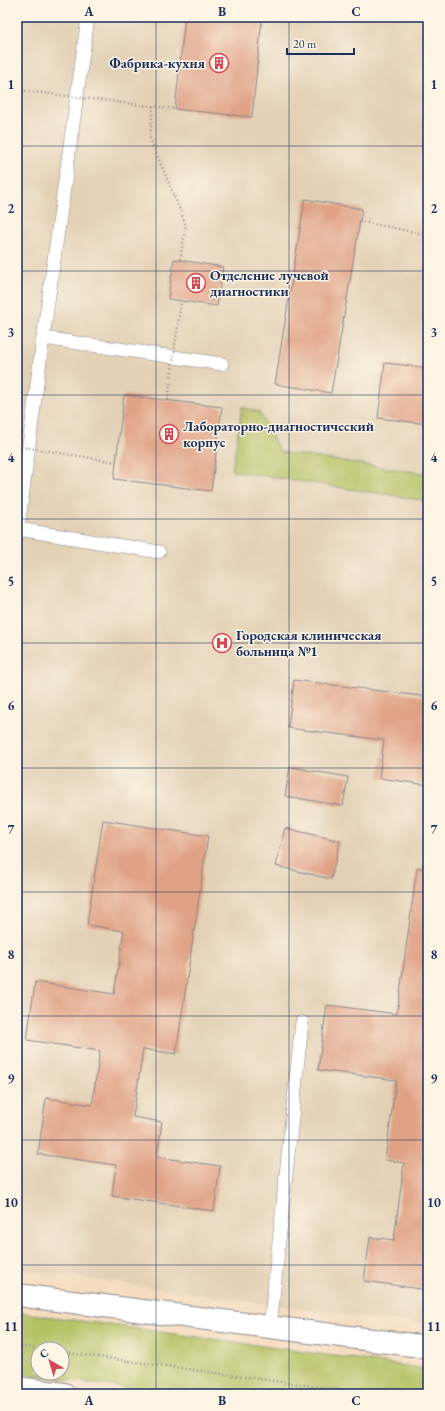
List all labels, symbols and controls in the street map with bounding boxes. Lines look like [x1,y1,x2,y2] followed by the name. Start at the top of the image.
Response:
[83,3,94,20] text: A
[218,3,226,20] text: B
[351,3,361,20] text: C
[287,30,354,56] scale bar
[293,36,317,52] text: 20 m
[208,52,230,74] building icon: Фабрика-кухня
[110,54,206,72] place label: Фабрика-кухня
[8,76,15,93] text: 1
[431,76,438,93] text: 1
[8,200,15,217] text: 2
[431,200,438,217] text: 2
[210,266,329,300] place label: Отделение лучевой диагностики
[185,272,207,294] building icon: Отделение лучевой диагностики
[8,324,15,341] text: 3
[431,324,438,341] text: 3
[183,417,374,451] place label: Лабораторно-диагностический корпус
[158,423,180,445] building icon: Лабораторно-диагностический корпус
[8,449,15,466] text: 4
[431,449,438,466] text: 4
[8,573,14,590] text: 5
[431,573,437,590] text: 5
[236,626,382,660] place label: Городская клиническая больница №1
[211,632,233,654] hospital icon: Городская клиническая больница №1
[8,697,15,714] text: 6
[431,697,438,714] text: 6
[8,821,15,838] text: 7
[431,821,438,838] text: 7
[8,946,15,963] text: 8
[431,946,438,963] text: 8
[8,1070,15,1087] text: 9
[431,1070,438,1087] text: 9
[4,1194,18,1211] text: 10
[427,1194,441,1211] text: 10
[4,1318,18,1335] text: 11
[427,1318,441,1335] text: 11
[30,1341,70,1381] north arrow
[36,1345,51,1361] text: С
[83,1392,94,1409] text: A
[218,1392,226,1409] text: B
[351,1392,361,1409] text: C

